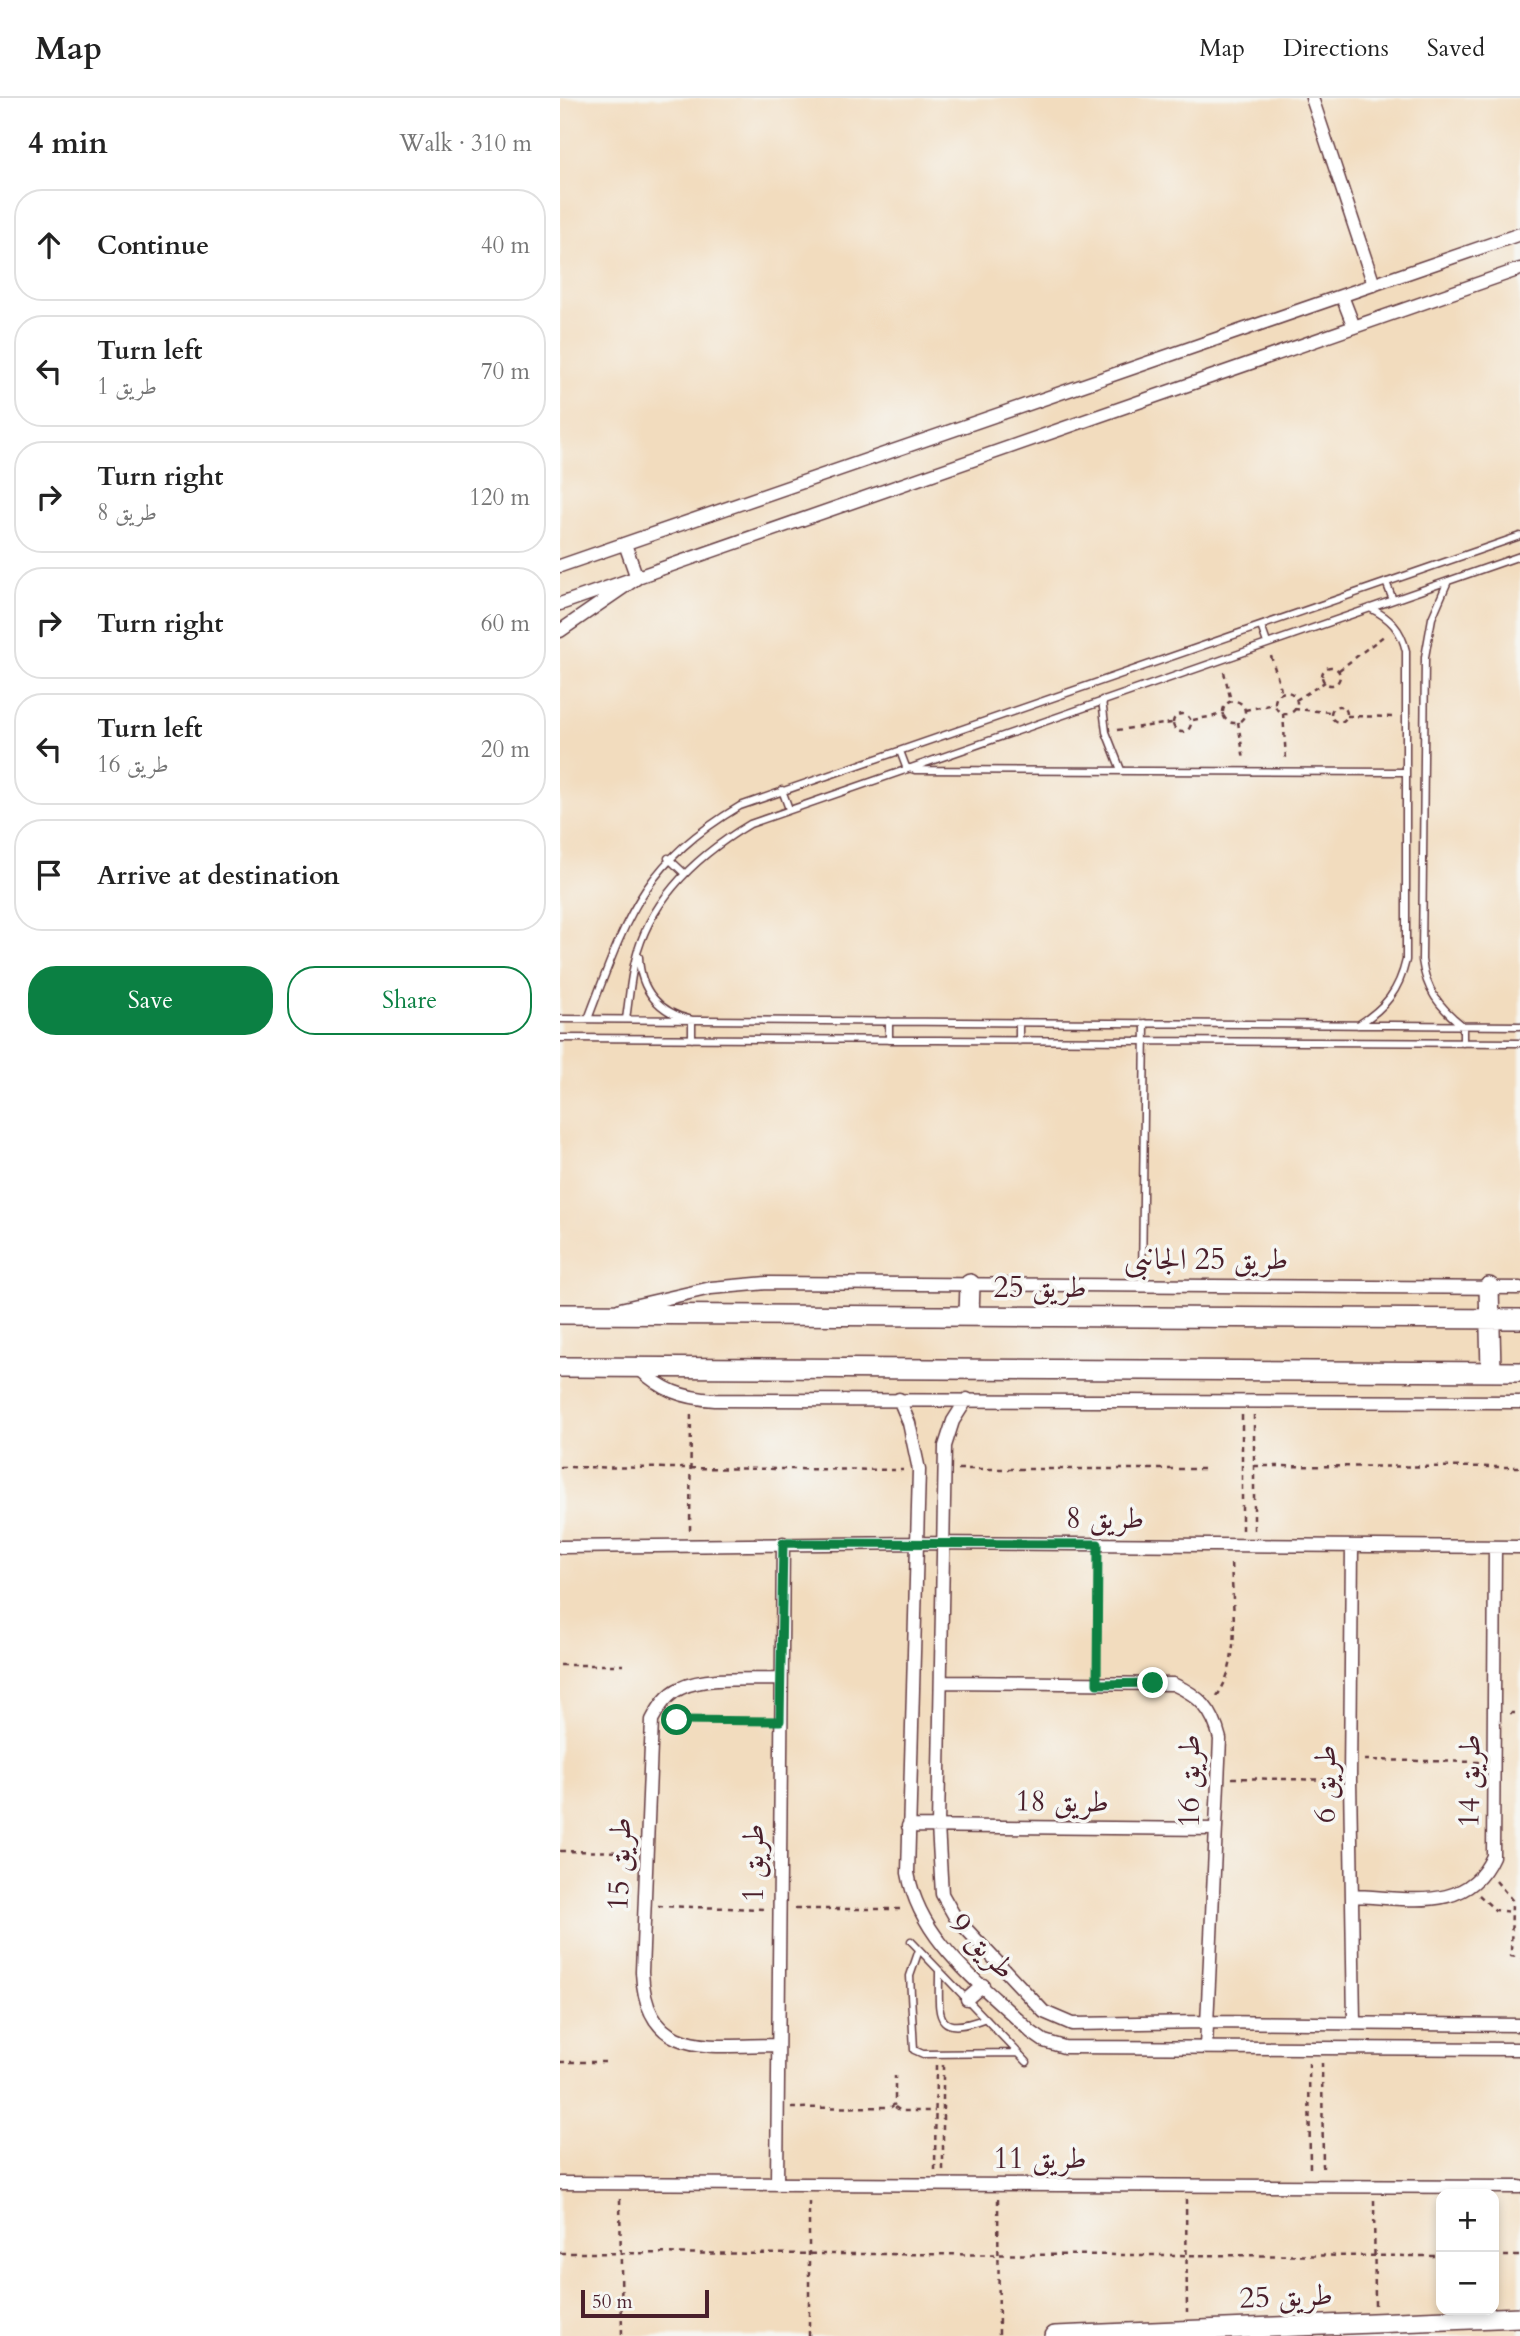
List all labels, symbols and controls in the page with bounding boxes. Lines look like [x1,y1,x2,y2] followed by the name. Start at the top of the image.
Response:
[35,26,102,71] text: Map
[1199,32,1245,65] text: Map
[1283,32,1389,65] text: Directions
[1427,32,1485,65] text: Saved
[28,123,108,164] text: 4 min
[399,128,532,159] text: Walk · 310 m
[30,226,68,264] icon: ahead
[97,228,209,263] text: Continue
[481,230,530,261] text: 40 m
[97,333,202,368] text: Turn left
[30,352,68,390] icon: left
[481,356,530,387] text: 70 m
[97,371,157,402] text: طريق 1
[97,459,224,494] text: Turn right
[30,478,68,516] icon: right
[469,482,530,513] text: 120 m
[97,497,157,528] text: طريق 8
[30,604,68,642] icon: right
[97,606,224,641] text: Turn right
[481,608,530,639] text: 60 m
[97,711,202,746] text: Turn left
[30,730,68,768] icon: left
[481,734,530,765] text: 20 m
[97,749,169,780] text: طريق 16
[30,856,68,894] icon: arrive
[97,858,340,893] text: Arrive at destination
[28,966,273,1035] button: Save
[287,966,532,1035] button: Share
[1124,1239,1288,1281] street label: طريق 25 الجانبى
[993,1267,1087,1308] street label: طريق 25
[1066,1498,1144,1539] street label: طريق 8
[1137,1667,1168,1698] route end
[661,1704,692,1735] route start
[1169,1734,1210,1828] street label: طريق 16
[1448,1734,1491,1828] street label: طريق 14
[1305,1745,1346,1823] street label: طريق 6
[1015,1780,1109,1823] street label: طريق 18
[597,1816,642,1912] street label: طريق 15
[733,1824,774,1902] street label: طريق 1
[941,1904,1025,1989] street label: طريق 9
[993,2138,1087,2179] street label: طريق 11
[1436,2189,1499,2315] map controls
[1436,2189,1499,2252] button: +
[1436,2252,1499,2315] button: −
[1238,2274,1334,2319] street label: طريق 25
[581,2287,709,2319] scale bar
[592,2289,633,2315] text: 50 m

